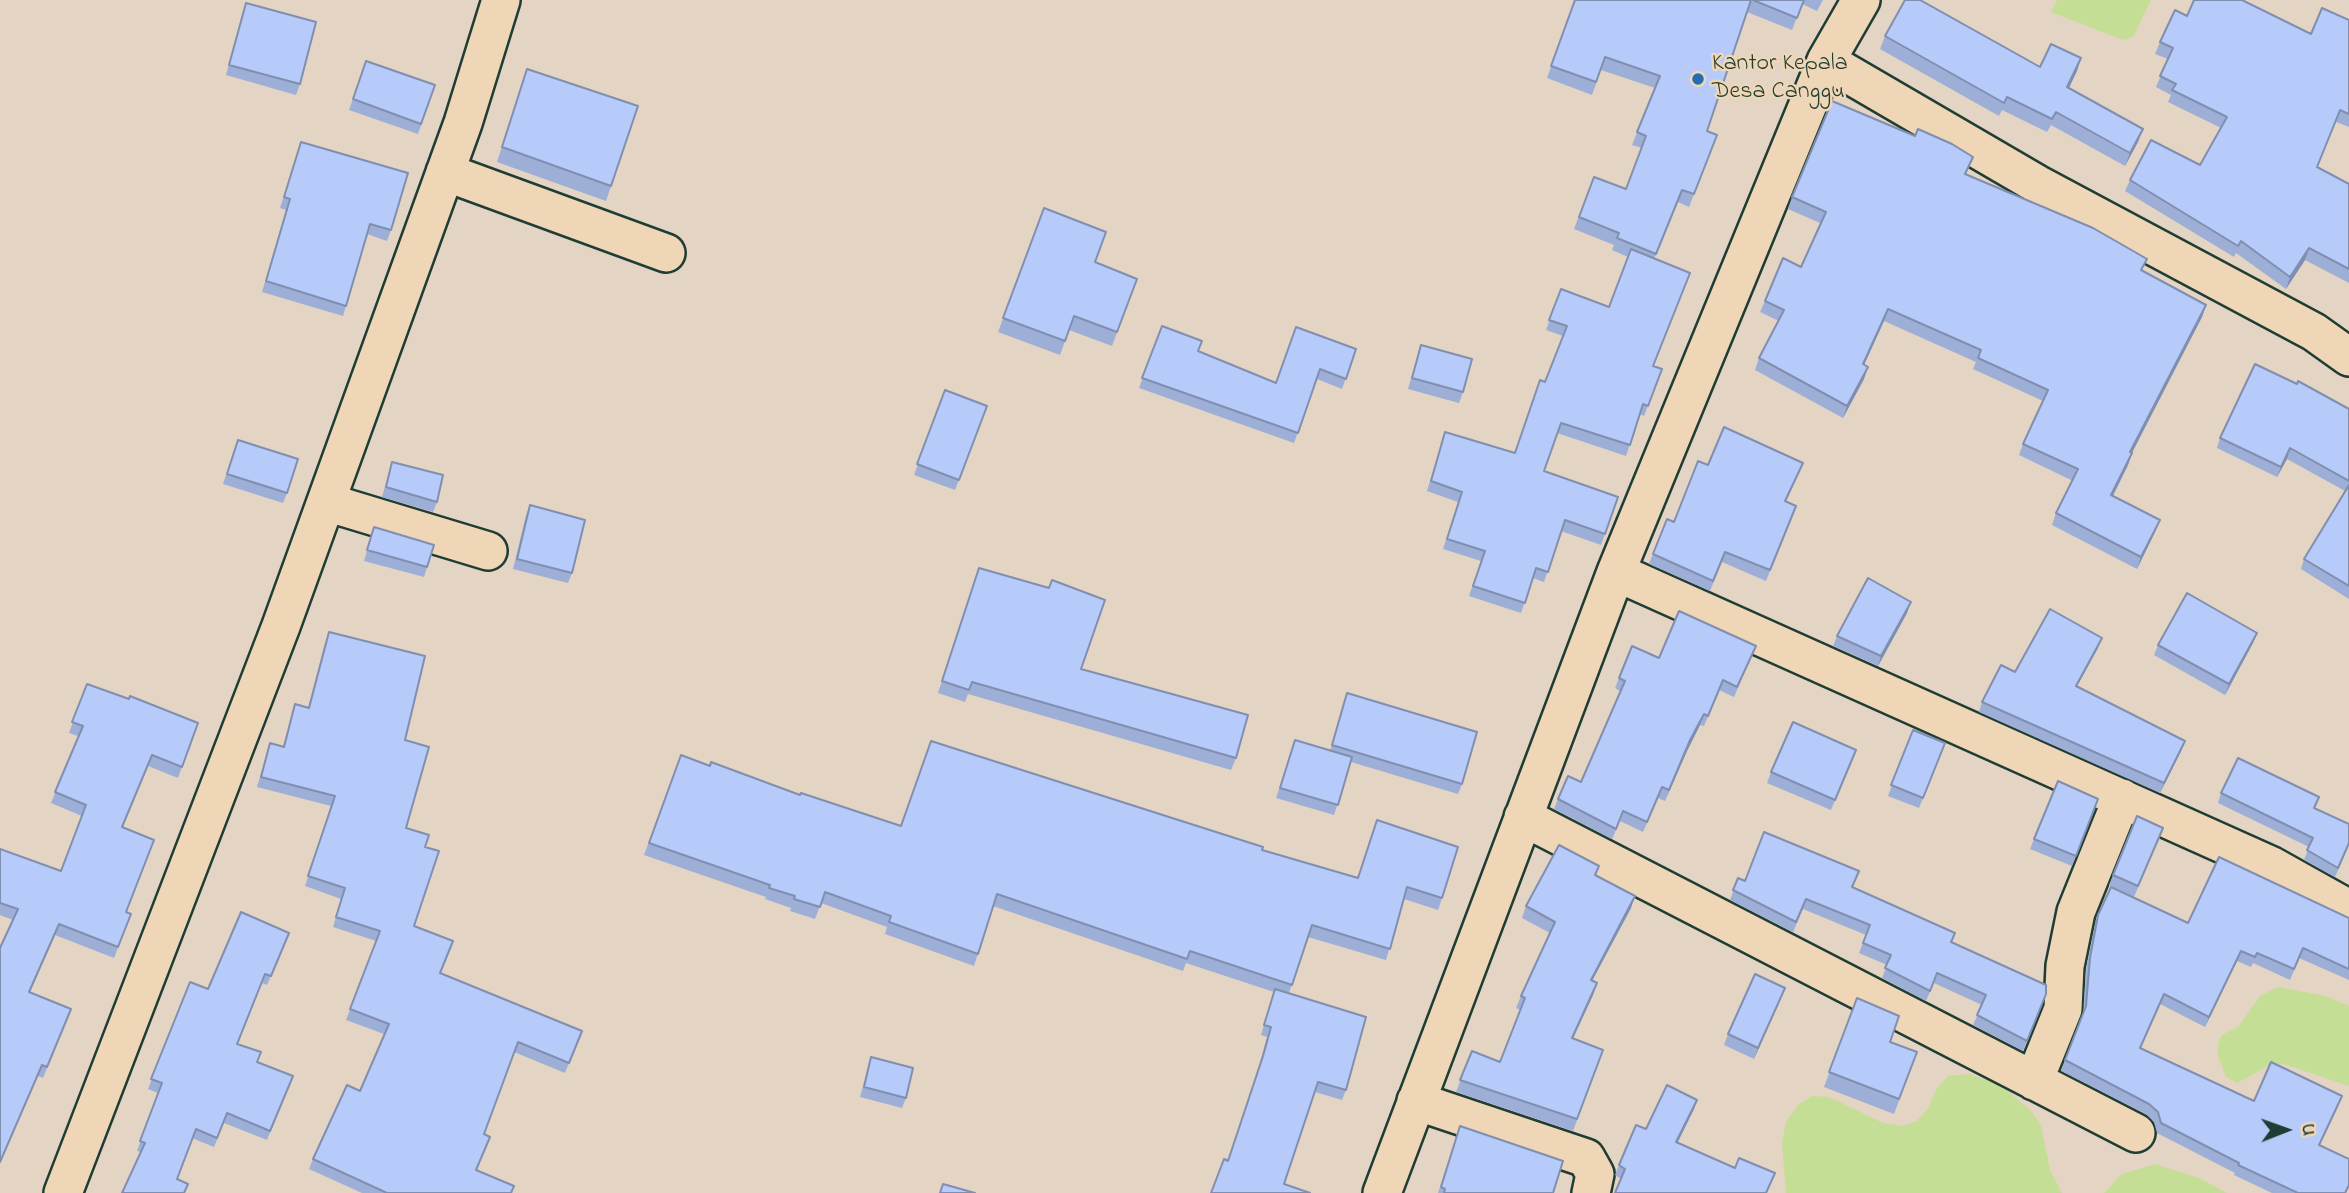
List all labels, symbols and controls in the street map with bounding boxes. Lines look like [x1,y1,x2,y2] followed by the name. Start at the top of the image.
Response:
[1712,51,1848,107] place label: Kantor Kepala Desa Canggu
[1690,71,1706,87] marker: Kantor Kepala Desa Canggu
[2251,1095,2321,1165] north arrow
[2294,1123,2321,1136] text: U

